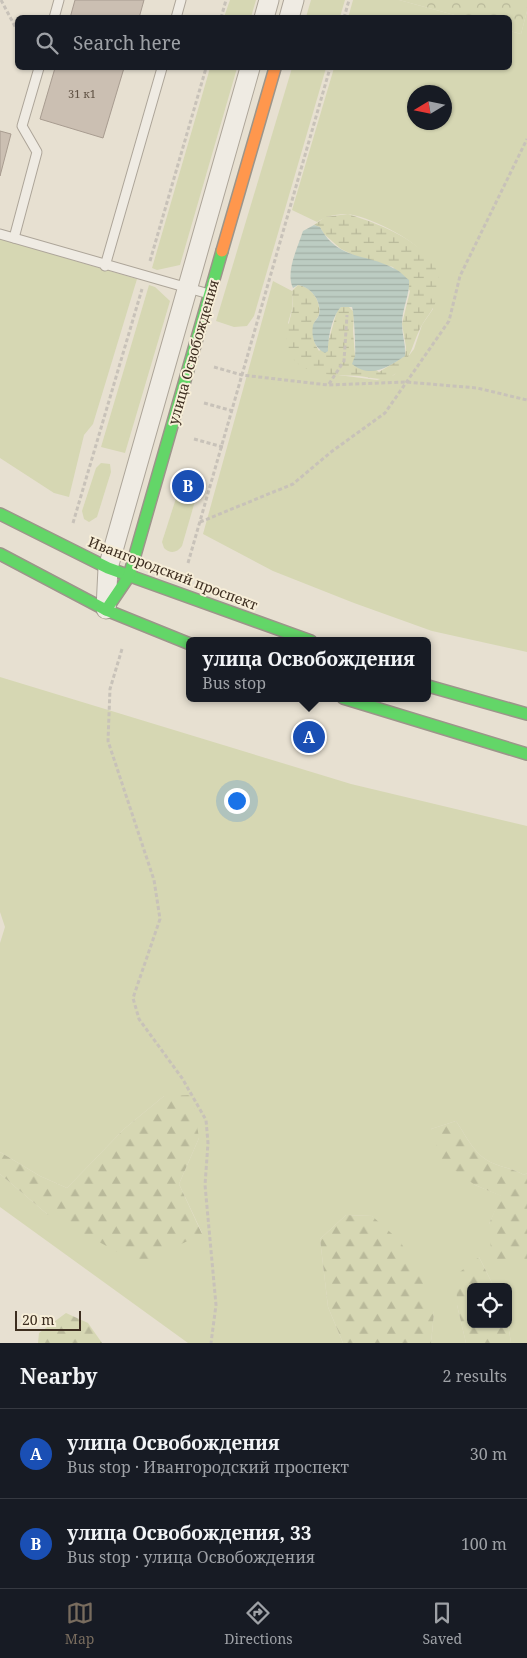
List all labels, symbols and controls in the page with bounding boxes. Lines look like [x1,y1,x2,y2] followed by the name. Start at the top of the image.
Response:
[15,15,512,70] search box
[33,29,61,57] icon: search
[73,30,181,56] text: Search here
[407,85,452,130] north arrow
[68,86,96,101] house number: 31 к1
[163,277,223,427] street label: улица Освобождения
[172,467,204,505] pin: B
[86,532,261,614] street label: Ивангородский проспект
[186,637,431,702] popup
[202,646,415,672] text: улица Освобождения
[202,672,266,694] text: Bus stop
[293,718,325,756] pin: A
[224,788,250,814] your location
[467,1283,512,1328] map controls
[467,1283,512,1328] button: locate
[15,1308,81,1331] scale bar
[22,1310,55,1329] text: 20 m
[20,1362,98,1390] text: Nearby
[443,1365,507,1387] text: 2 results
[67,1430,279,1456] text: улица Освобождения
[30,1443,42,1465] text: A
[470,1443,507,1465] text: 30 m
[67,1456,349,1478] text: Bus stop · Ивангородский проспект
[67,1520,311,1546] text: улица Освобождения, 33
[31,1533,41,1555] text: B
[461,1533,507,1555] text: 100 m
[67,1546,315,1568] text: Bus stop · улица Освобождения
[65,1599,94,1648] tab: Map
[224,1599,293,1648] tab: Directions
[422,1599,462,1648] tab: Saved

